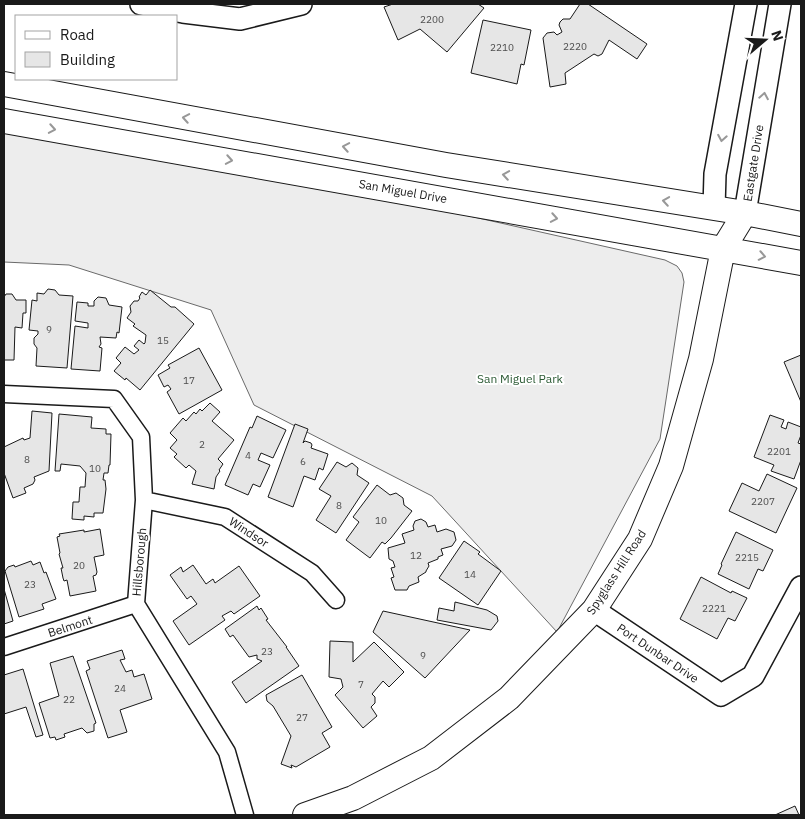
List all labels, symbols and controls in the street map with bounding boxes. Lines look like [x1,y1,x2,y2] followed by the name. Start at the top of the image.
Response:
[420,13,444,26] house number: 2200
[15,15,178,80] legend
[740,15,790,65] north arrow
[60,25,95,44] text: Road
[767,28,787,43] text: N
[563,40,587,53] house number: 2220
[490,41,514,54] house number: 2210
[60,50,115,69] text: Building
[759,92,769,100] one-way arrow
[182,113,190,123] one-way arrow
[740,123,767,202] street label: Eastgate Drive
[47,124,56,134] one-way arrow
[717,133,727,142] one-way arrow
[341,142,350,153] one-way arrow
[225,155,233,165] one-way arrow
[501,170,509,181] one-way arrow
[358,176,449,206] street label: San Miguel Drive
[662,196,671,206] one-way arrow
[549,213,558,223] one-way arrow
[758,251,766,261] one-way arrow
[46,323,52,336] house number: 9
[157,334,169,347] house number: 15
[477,371,564,386] park label: San Miguel Park
[183,374,195,387] house number: 17
[199,438,205,451] house number: 2
[767,445,791,458] house number: 2201
[245,449,251,462] house number: 4
[24,453,30,466] house number: 8
[300,455,306,468] house number: 6
[89,462,101,475] house number: 10
[751,495,775,508] house number: 2207
[336,499,342,512] house number: 8
[226,514,272,551] street label: Windsor
[375,514,387,527] house number: 10
[129,527,149,597] street label: Hillsborough
[583,527,649,617] street label: Spyglass Hill Road
[410,549,422,562] house number: 12
[735,551,759,564] house number: 2215
[73,559,85,572] house number: 20
[464,568,476,581] house number: 14
[24,578,36,591] house number: 23
[702,602,726,615] house number: 2221
[46,612,94,640] street label: Belmont
[614,620,702,686] street label: Port Dunbar Drive
[261,645,273,658] house number: 23
[420,649,426,662] house number: 9
[358,678,364,691] house number: 7
[114,682,126,695] house number: 24
[63,693,75,706] house number: 22
[296,711,308,724] house number: 27

